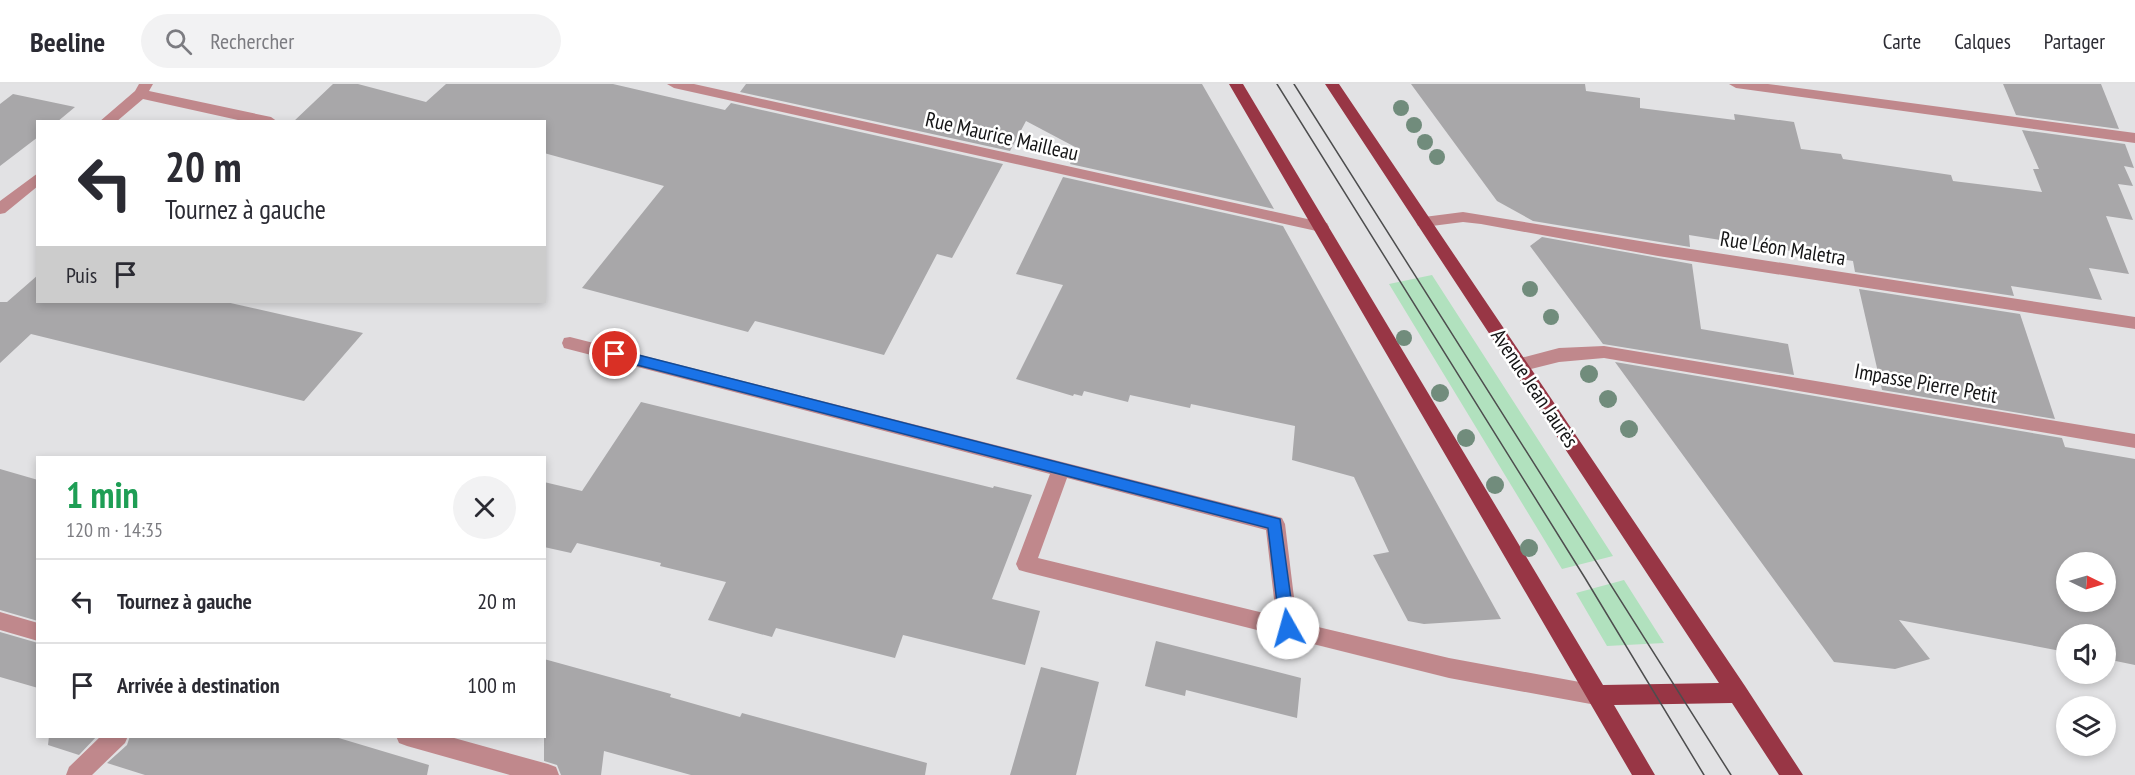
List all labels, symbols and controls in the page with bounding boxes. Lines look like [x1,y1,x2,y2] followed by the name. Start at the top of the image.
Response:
[141,14,561,68] search box
[30,23,105,60] text: Beeline
[162,25,195,58] icon: search
[210,27,294,55] text: Rechercher
[1883,28,1921,55] text: Carte
[1954,28,2011,55] text: Calques
[2044,28,2105,55] text: Partager
[923,105,1081,167] street label: Rue Maurice Mailleau
[165,139,242,194] text: 20 m
[66,144,144,222] icon: left
[165,192,326,226] text: Tournez à gauche
[1718,225,1848,271] street label: Rue Léon Maletra
[109,258,142,291] icon: arrive
[66,261,97,289] text: Puis
[1485,323,1585,453] street label: Avenue Jean Jaurès
[589,328,640,379] pin
[598,337,631,370] icon: arrive
[1853,357,2000,409] street label: Impasse Pierre Petit
[66,471,139,518] text: 1 min
[453,476,516,539] button: close
[66,517,163,543] text: 120 m · 14:35
[2056,552,2116,612] north arrow
[2056,552,2116,756] map controls
[66,585,99,618] icon: left
[117,587,252,615] text: Tournez à gauche
[477,587,516,615] text: 20 m
[1256,596,1320,660] position arrow
[2056,624,2116,684] button: sound
[66,669,99,702] icon: arrive
[117,671,280,699] text: Arrivée à destination
[467,671,516,699] text: 100 m
[2056,696,2116,756] button: layers

